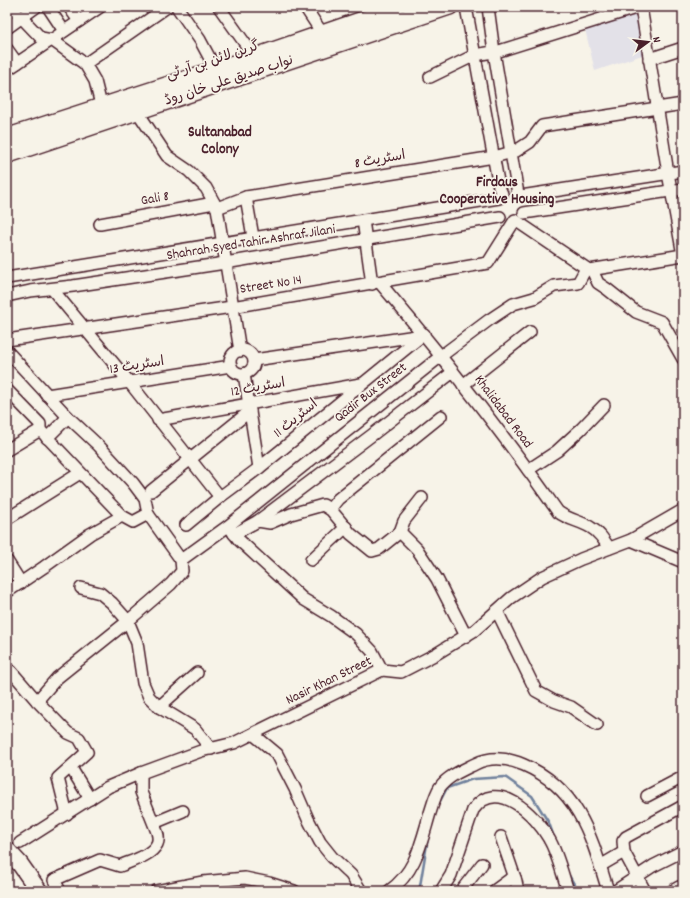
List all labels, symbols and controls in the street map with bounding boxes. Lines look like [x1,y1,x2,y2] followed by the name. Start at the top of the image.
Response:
[628,22,668,62] north arrow
[647,35,664,45] text: N
[164,36,262,86] street label: گرین لائن بی آر ٹی
[162,51,296,111] street label: نواب صدیق علی خان روڈ
[188,122,252,161] district label: Sultanabad Colony
[353,146,407,174] street label: اسٹریٹ 8
[440,172,555,211] district label: Firdaus Cooperative Housing
[139,187,171,211] street label: Gali 8
[165,220,337,266] street label: Shahrah Syed Tahir Ashraf Jilani
[239,270,303,300] street label: Street No 14
[108,352,166,380] street label: اسٹریٹ 13
[330,358,412,428] street label: Qadir Bux Street
[469,371,537,453] street label: Khalidabad Road
[229,373,287,403] street label: اسٹریٹ 12
[269,395,323,443] street label: اسٹریٹ 11
[283,652,375,710] street label: Nasir Khan Street

